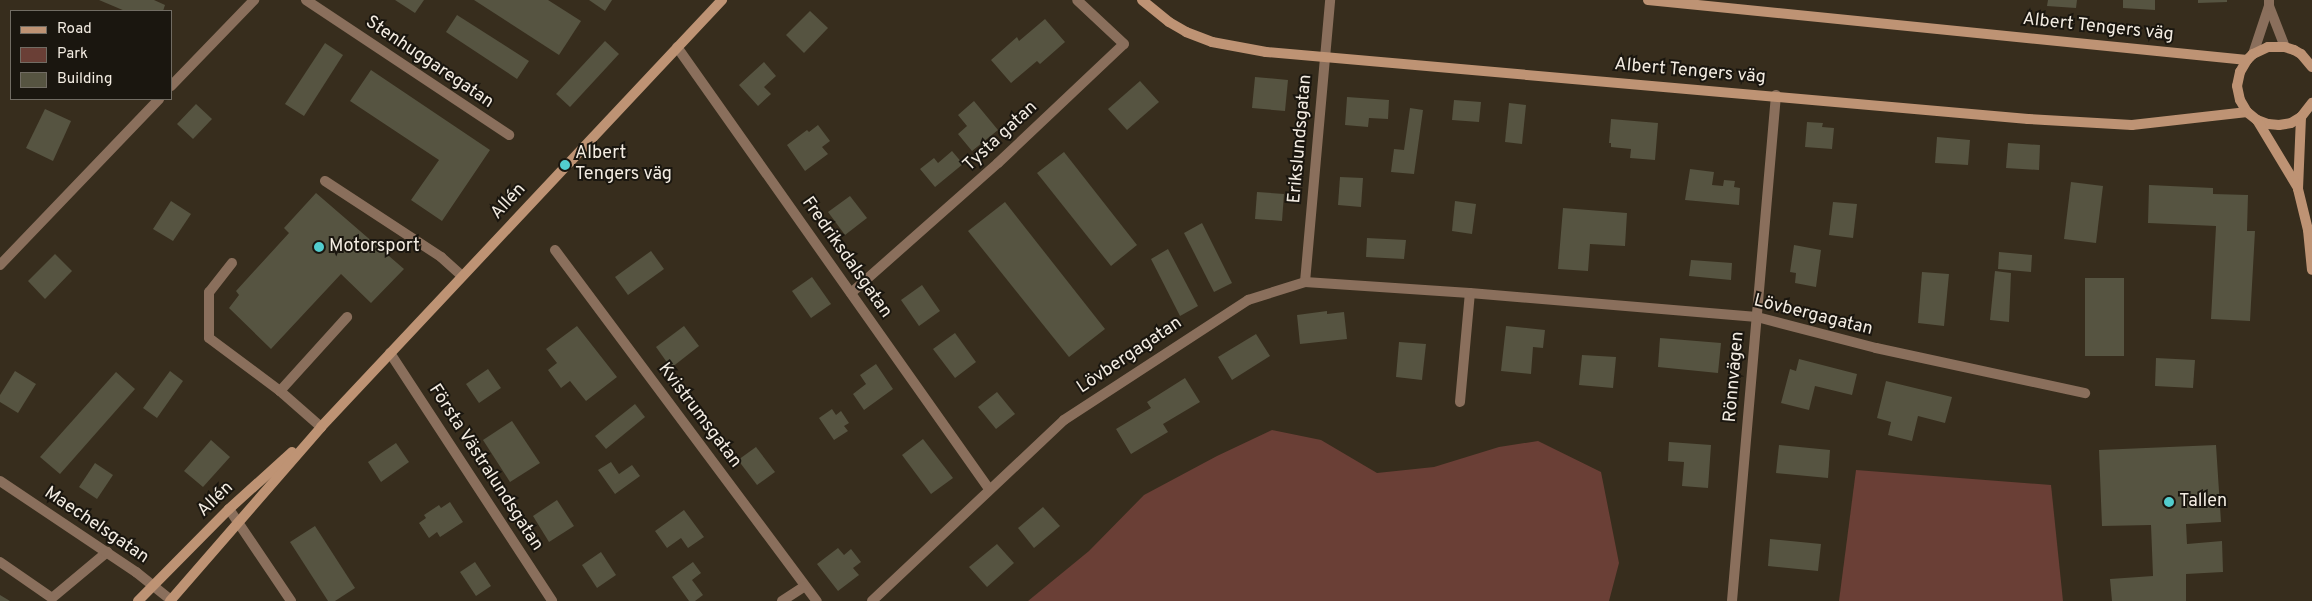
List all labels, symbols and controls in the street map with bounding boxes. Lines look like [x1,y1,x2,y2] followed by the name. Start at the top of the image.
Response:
[2021,9,2175,47] street label: Albert Tengers väg
[10,10,172,100] legend
[361,12,497,114] street label: Stenhuggaregatan
[57,20,92,39] text: Road
[57,45,88,64] text: Park
[1613,55,1767,89] street label: Albert Tengers väg
[57,70,112,89] text: Building
[1285,74,1317,204] street label: Erikslundsgatan
[959,97,1043,177] street label: Tysta gatan
[575,144,672,186] place label: Albert Tengers väg
[559,159,571,171] marker: Albert Tengers väg
[487,179,531,225] street label: Allén
[796,193,896,323] street label: Fredriksdalsgatan
[329,236,420,258] place label: Motorsport
[313,241,325,253] marker: Motorsport
[1751,291,1875,341] street label: Lövbergagatan
[1073,313,1187,399] street label: Lövbergagatan
[1720,331,1750,423] street label: Rönnvägen
[653,359,745,473] street label: Kvistrumsgatan
[423,380,547,556] street label: Första Västralundsgatan
[194,478,238,522] street label: Allén
[40,483,152,569] street label: Maechelsgatan
[2179,491,2227,513] place label: Tallen
[2163,496,2175,508] marker: Tallen

